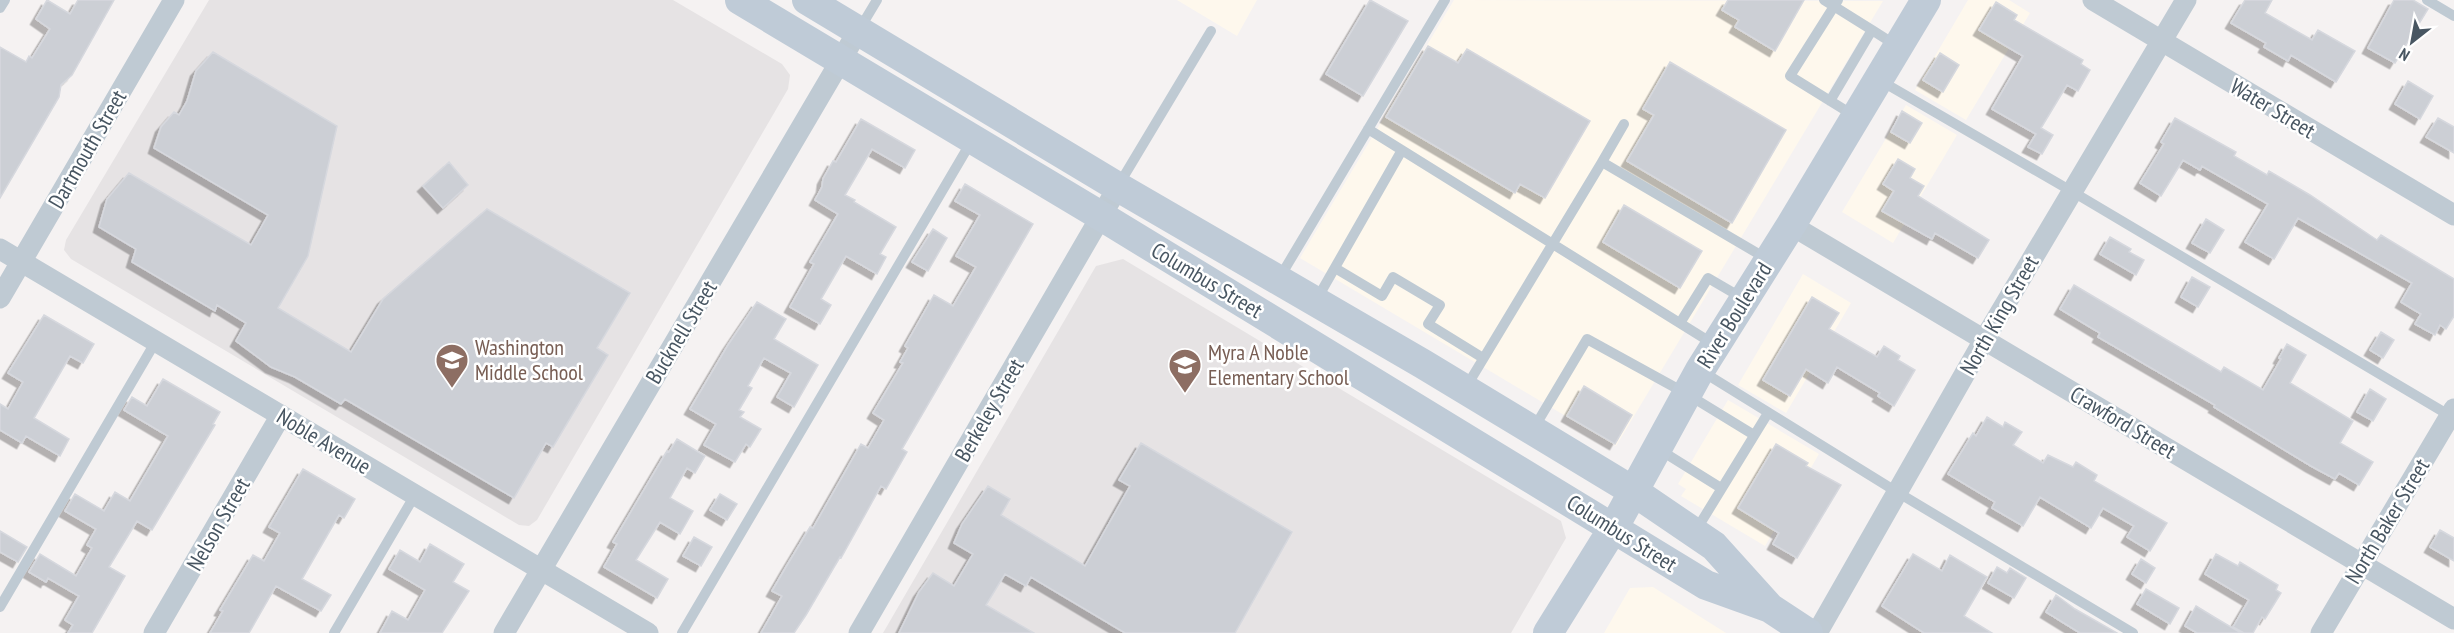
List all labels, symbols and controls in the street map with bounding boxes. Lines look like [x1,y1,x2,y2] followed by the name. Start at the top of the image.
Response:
[2382,12,2442,72] north arrow
[2395,44,2413,66] text: N
[2225,72,2321,144] street label: Water Street
[42,85,132,213] street label: Dartmouth Street
[1146,236,1268,324] street label: Columbus Street
[1954,250,2044,380] street label: North King Street
[1690,257,1778,373] street label: River Boulevard
[639,275,723,389] street label: Bucknell Street
[475,333,584,386] place label: Washington Middle School
[1208,338,1350,391] place label: Myra A Noble Elementary School
[434,342,470,389] school or university icon: Washington Middle School
[1167,347,1203,394] school or university icon: Myra A Noble Elementary School
[948,353,1030,467] street label: Berkeley Street
[2065,380,2181,464] street label: Crawford Street
[272,402,376,480] street label: Noble Avenue
[2339,453,2435,589] street label: North Baker Street
[180,472,256,576] street label: Nelson Street
[1562,488,1682,578] street label: Columbus Street

